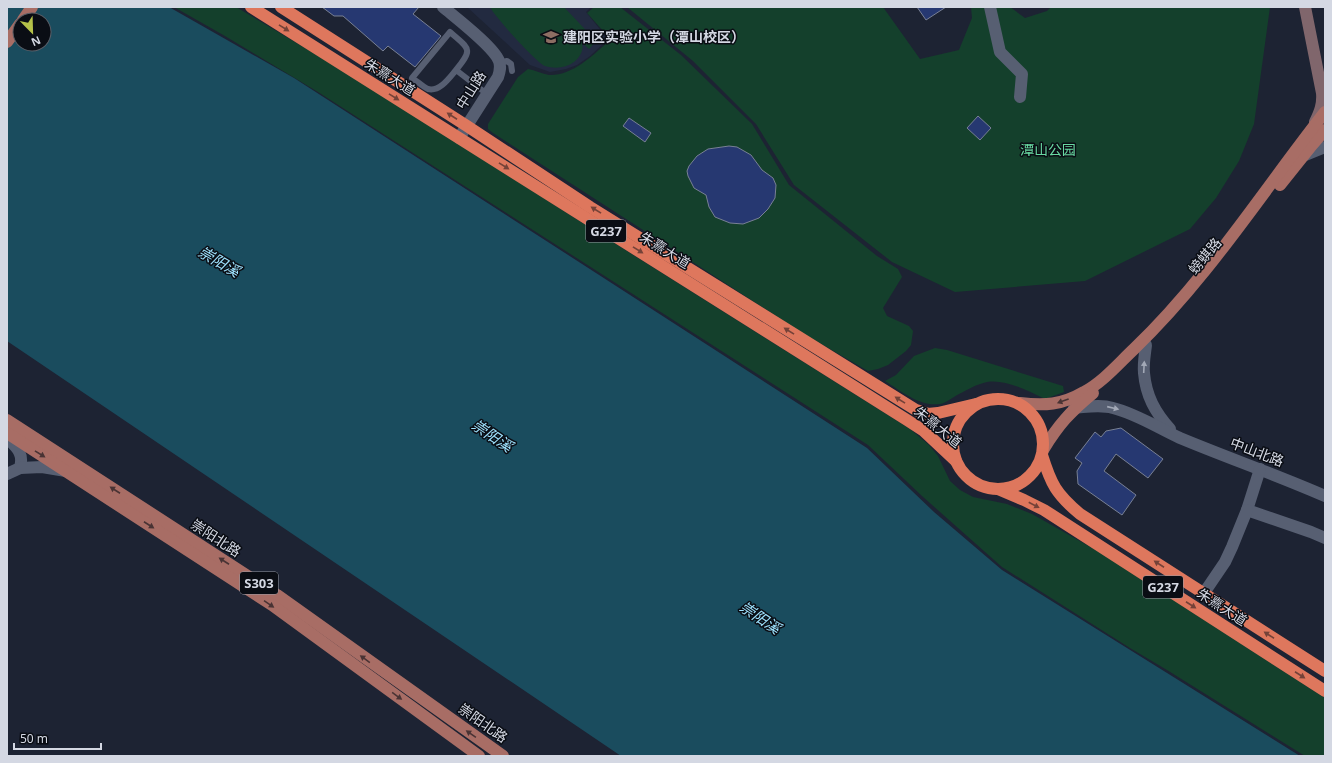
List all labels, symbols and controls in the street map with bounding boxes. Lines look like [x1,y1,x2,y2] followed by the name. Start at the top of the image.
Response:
[12,12,52,52] north arrow
[279,24,289,32] one-way arrow
[563,27,745,46] place label: 建阳区实验小学（潭山校区）
[542,28,560,46] school or university icon: 建阳区实验小学（潭山校区）
[29,33,43,50] text: N
[361,54,419,99] street label: 朱熹大道
[451,67,490,113] street label: 中山路
[389,93,399,101] one-way arrow
[446,113,458,120] one-way arrow
[1020,140,1076,159] park label: 潭山公园
[498,163,510,170] one-way arrow
[590,207,602,214] one-way arrow
[586,220,626,242] road number: G237
[636,227,694,272] street label: 朱熹大道
[1184,233,1225,278] street label: 螃蜞路
[195,241,246,282] water label: 崇阳溪
[632,247,643,254] one-way arrow
[784,327,795,335] one-way arrow
[1141,361,1148,373] one-way arrow
[895,396,905,404] one-way arrow
[1057,398,1069,404] one-way arrow
[911,402,966,452] street label: 朱熹大道
[1107,405,1119,411] one-way arrow
[468,414,518,457] water label: 崇阳溪
[1228,433,1287,470] street label: 中山北路
[35,450,45,458] one-way arrow
[109,486,120,494] one-way arrow
[1028,502,1039,508] one-way arrow
[188,514,245,561] street label: 崇阳北路
[144,521,154,529] one-way arrow
[218,557,230,564] one-way arrow
[1153,561,1165,568] one-way arrow
[240,572,278,594] road number: S303
[1143,576,1183,598] road number: G237
[1194,583,1251,630] street label: 朱熹大道
[736,596,786,639] water label: 崇阳溪
[264,600,275,608] one-way arrow
[1185,601,1196,609] one-way arrow
[1264,631,1274,639] one-way arrow
[360,655,370,663] one-way arrow
[1295,671,1305,679] one-way arrow
[392,692,403,700] one-way arrow
[455,699,512,746] street label: 崇阳北路
[14,725,101,751] scale bar
[466,729,477,738] one-way arrow
[20,730,48,747] text: 50 m

